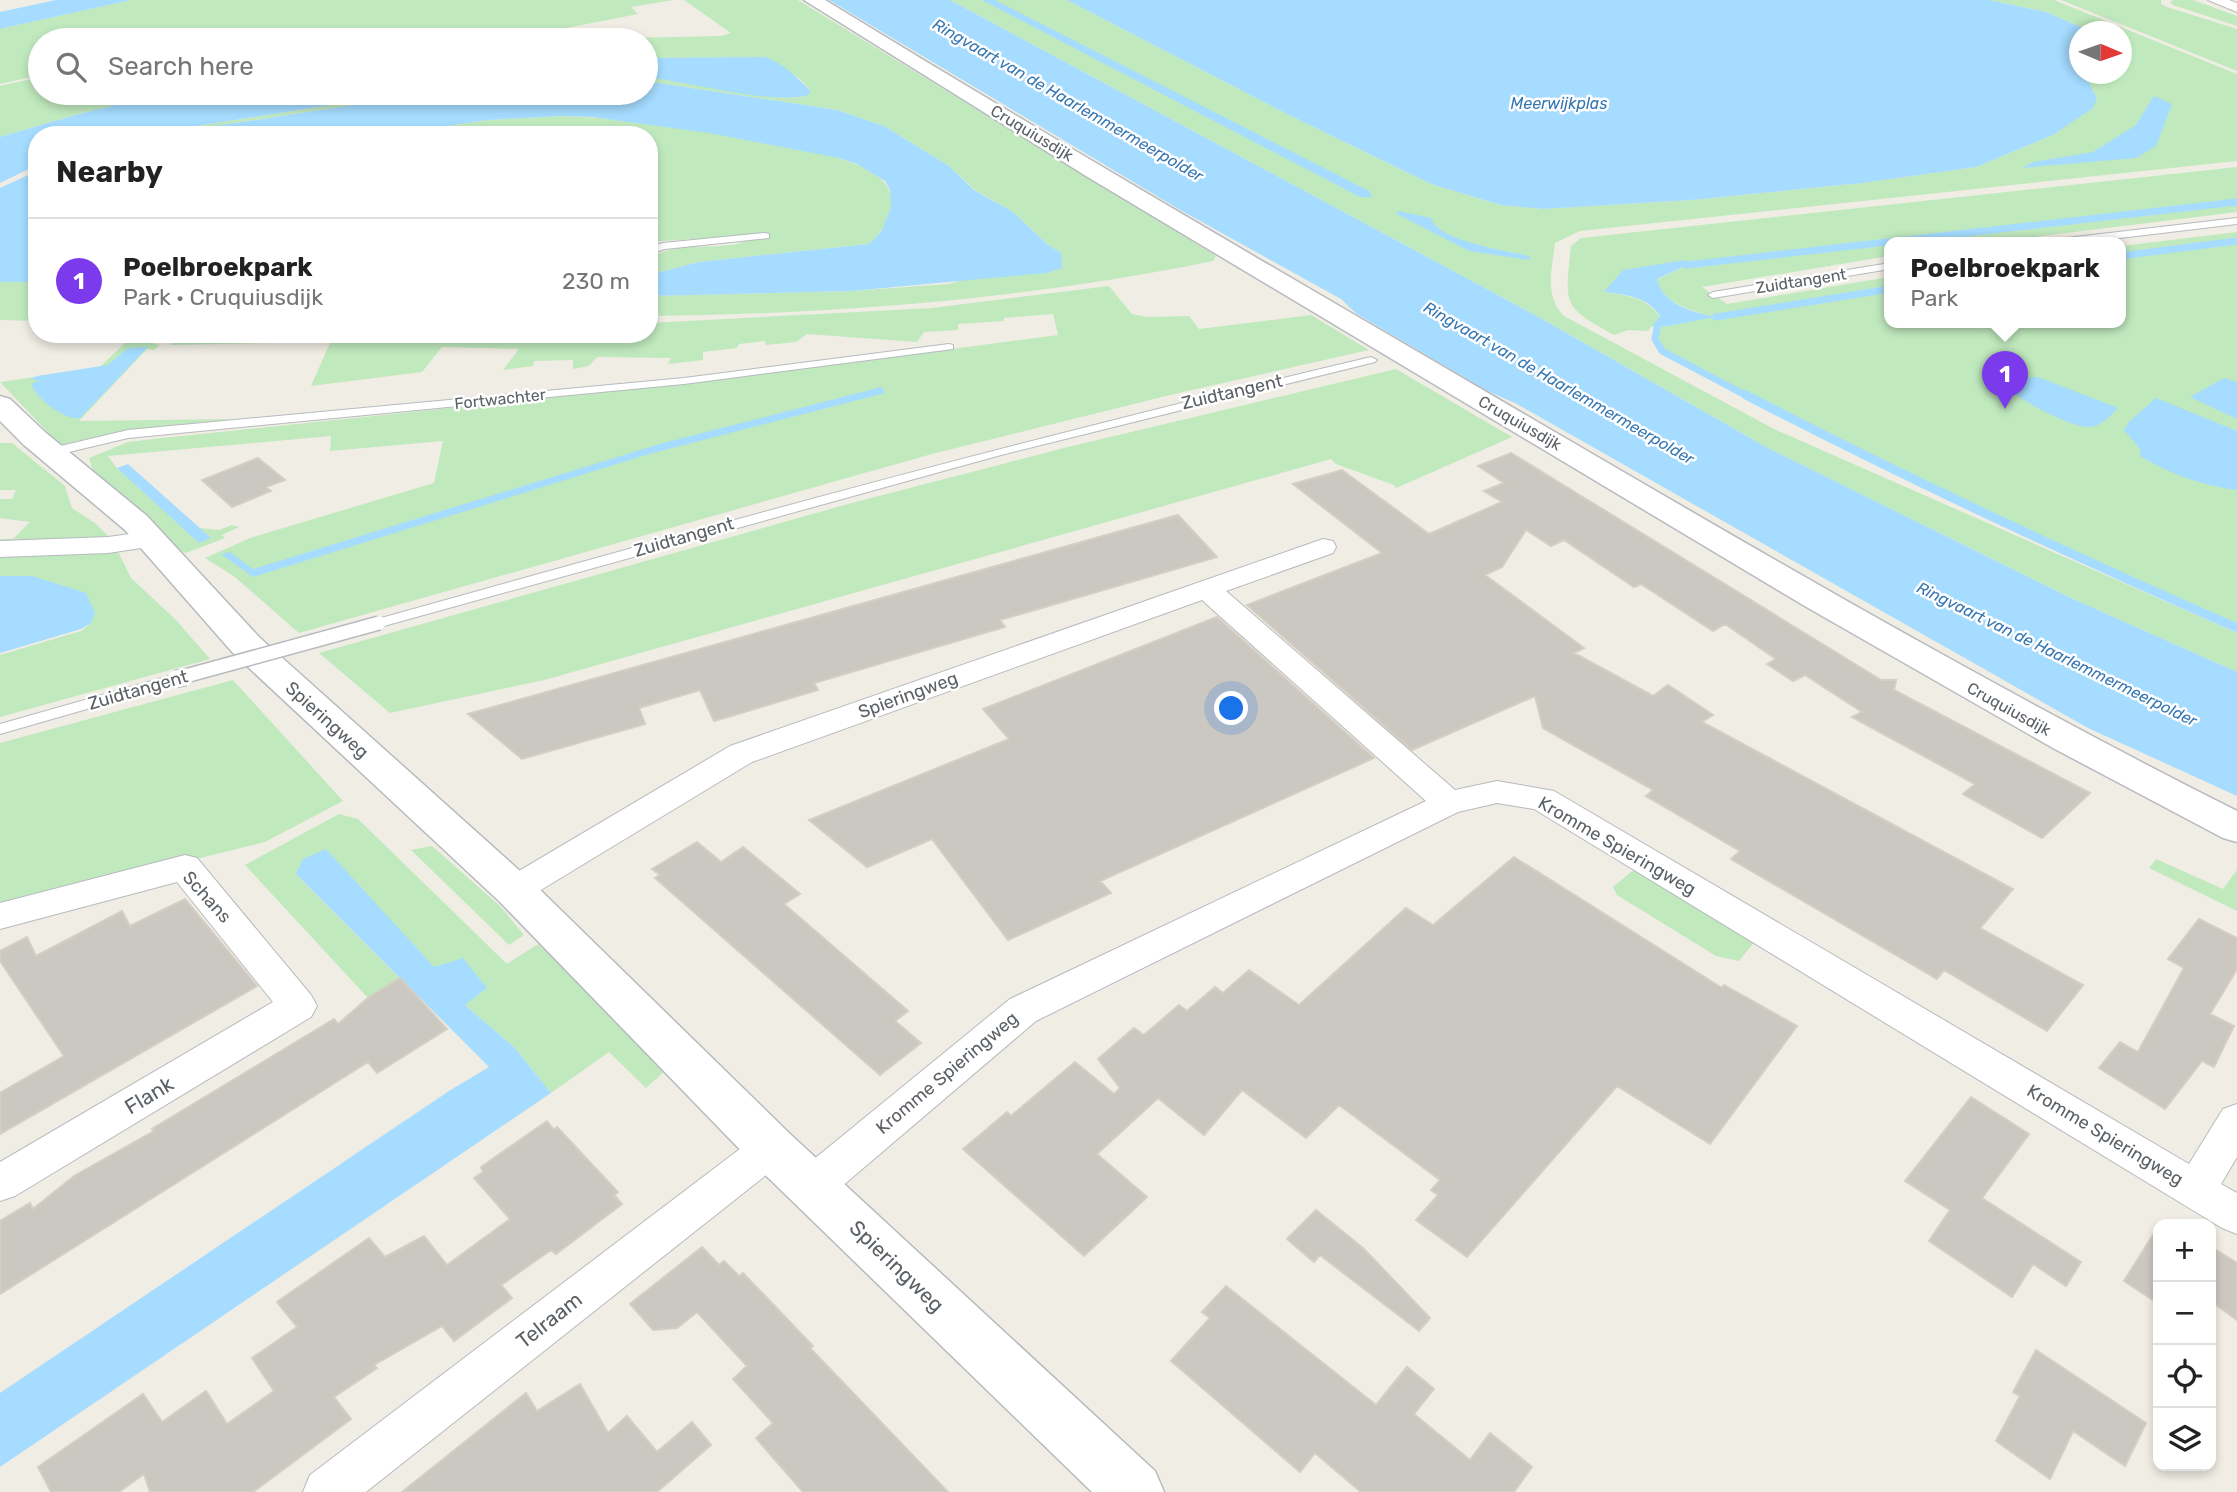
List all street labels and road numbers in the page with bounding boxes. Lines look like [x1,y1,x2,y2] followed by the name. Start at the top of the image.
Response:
[987,101,1077,165] street label: Cruquiusdijk
[1754,264,1848,298] street label: Zuidtangent
[1179,370,1285,414] street label: Zuidtangent
[453,385,547,413] street label: Fortwachter
[1475,392,1566,455] street label: Cruquiusdijk
[631,512,737,562] street label: Zuidtangent
[85,665,191,715] street label: Zuidtangent
[855,667,961,723] street label: Spieringweg
[281,677,373,763] street label: Spieringweg
[1964,678,2055,740] street label: Cruquiusdijk
[1534,792,1700,900] street label: Kromme Spieringweg
[178,867,236,927] street label: Schans
[872,1007,1022,1139] street label: Kromme Spieringweg
[120,1071,178,1119] street label: Flank
[2023,1080,2187,1190] street label: Kromme Spieringweg
[845,1215,949,1317] street label: Spieringweg
[511,1287,587,1353] street label: Telraam

